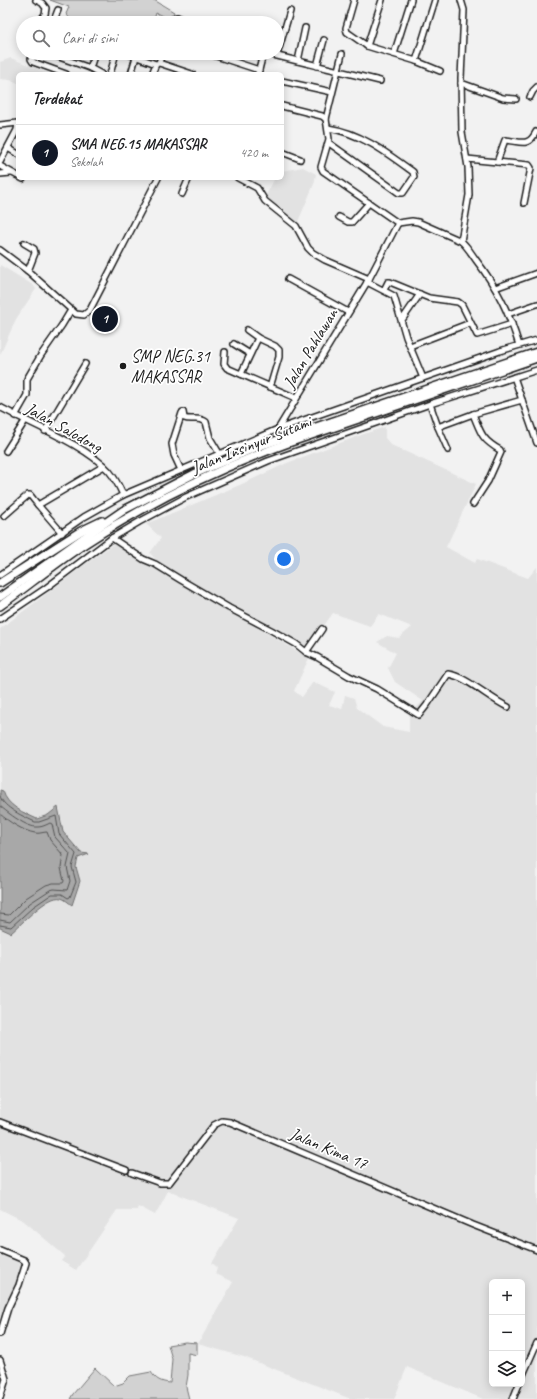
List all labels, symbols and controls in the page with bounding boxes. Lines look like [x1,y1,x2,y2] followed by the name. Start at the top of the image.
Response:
[16,16,284,60] search box
[30,27,52,49] icon: search
[62,29,117,48] text: Cari di sini
[32,88,82,109] text: Terdekat
[70,135,206,154] text: SMA NEG.15 MAKASSAR
[42,145,48,161] text: 1
[240,145,268,161] text: 420 m
[70,154,103,170] text: Sekolah
[278,303,343,393] street label: Jalan Pahlawan
[92,304,118,334] pin: 1
[131,346,211,387] place label: SMP NEG.31 MAKASSAR
[118,361,128,371] marker: SMP NEG.31 MAKASSAR
[21,397,107,458] street label: Jalan Salodong
[187,410,316,478] street label: Jalan Insinyur Sutami
[274,549,294,569] your location
[286,1122,372,1175] street label: Jalan Kima 17
[489,1279,525,1387] map controls
[489,1279,525,1315] button: +
[489,1315,525,1351] button: −
[489,1351,525,1387] button: layers

